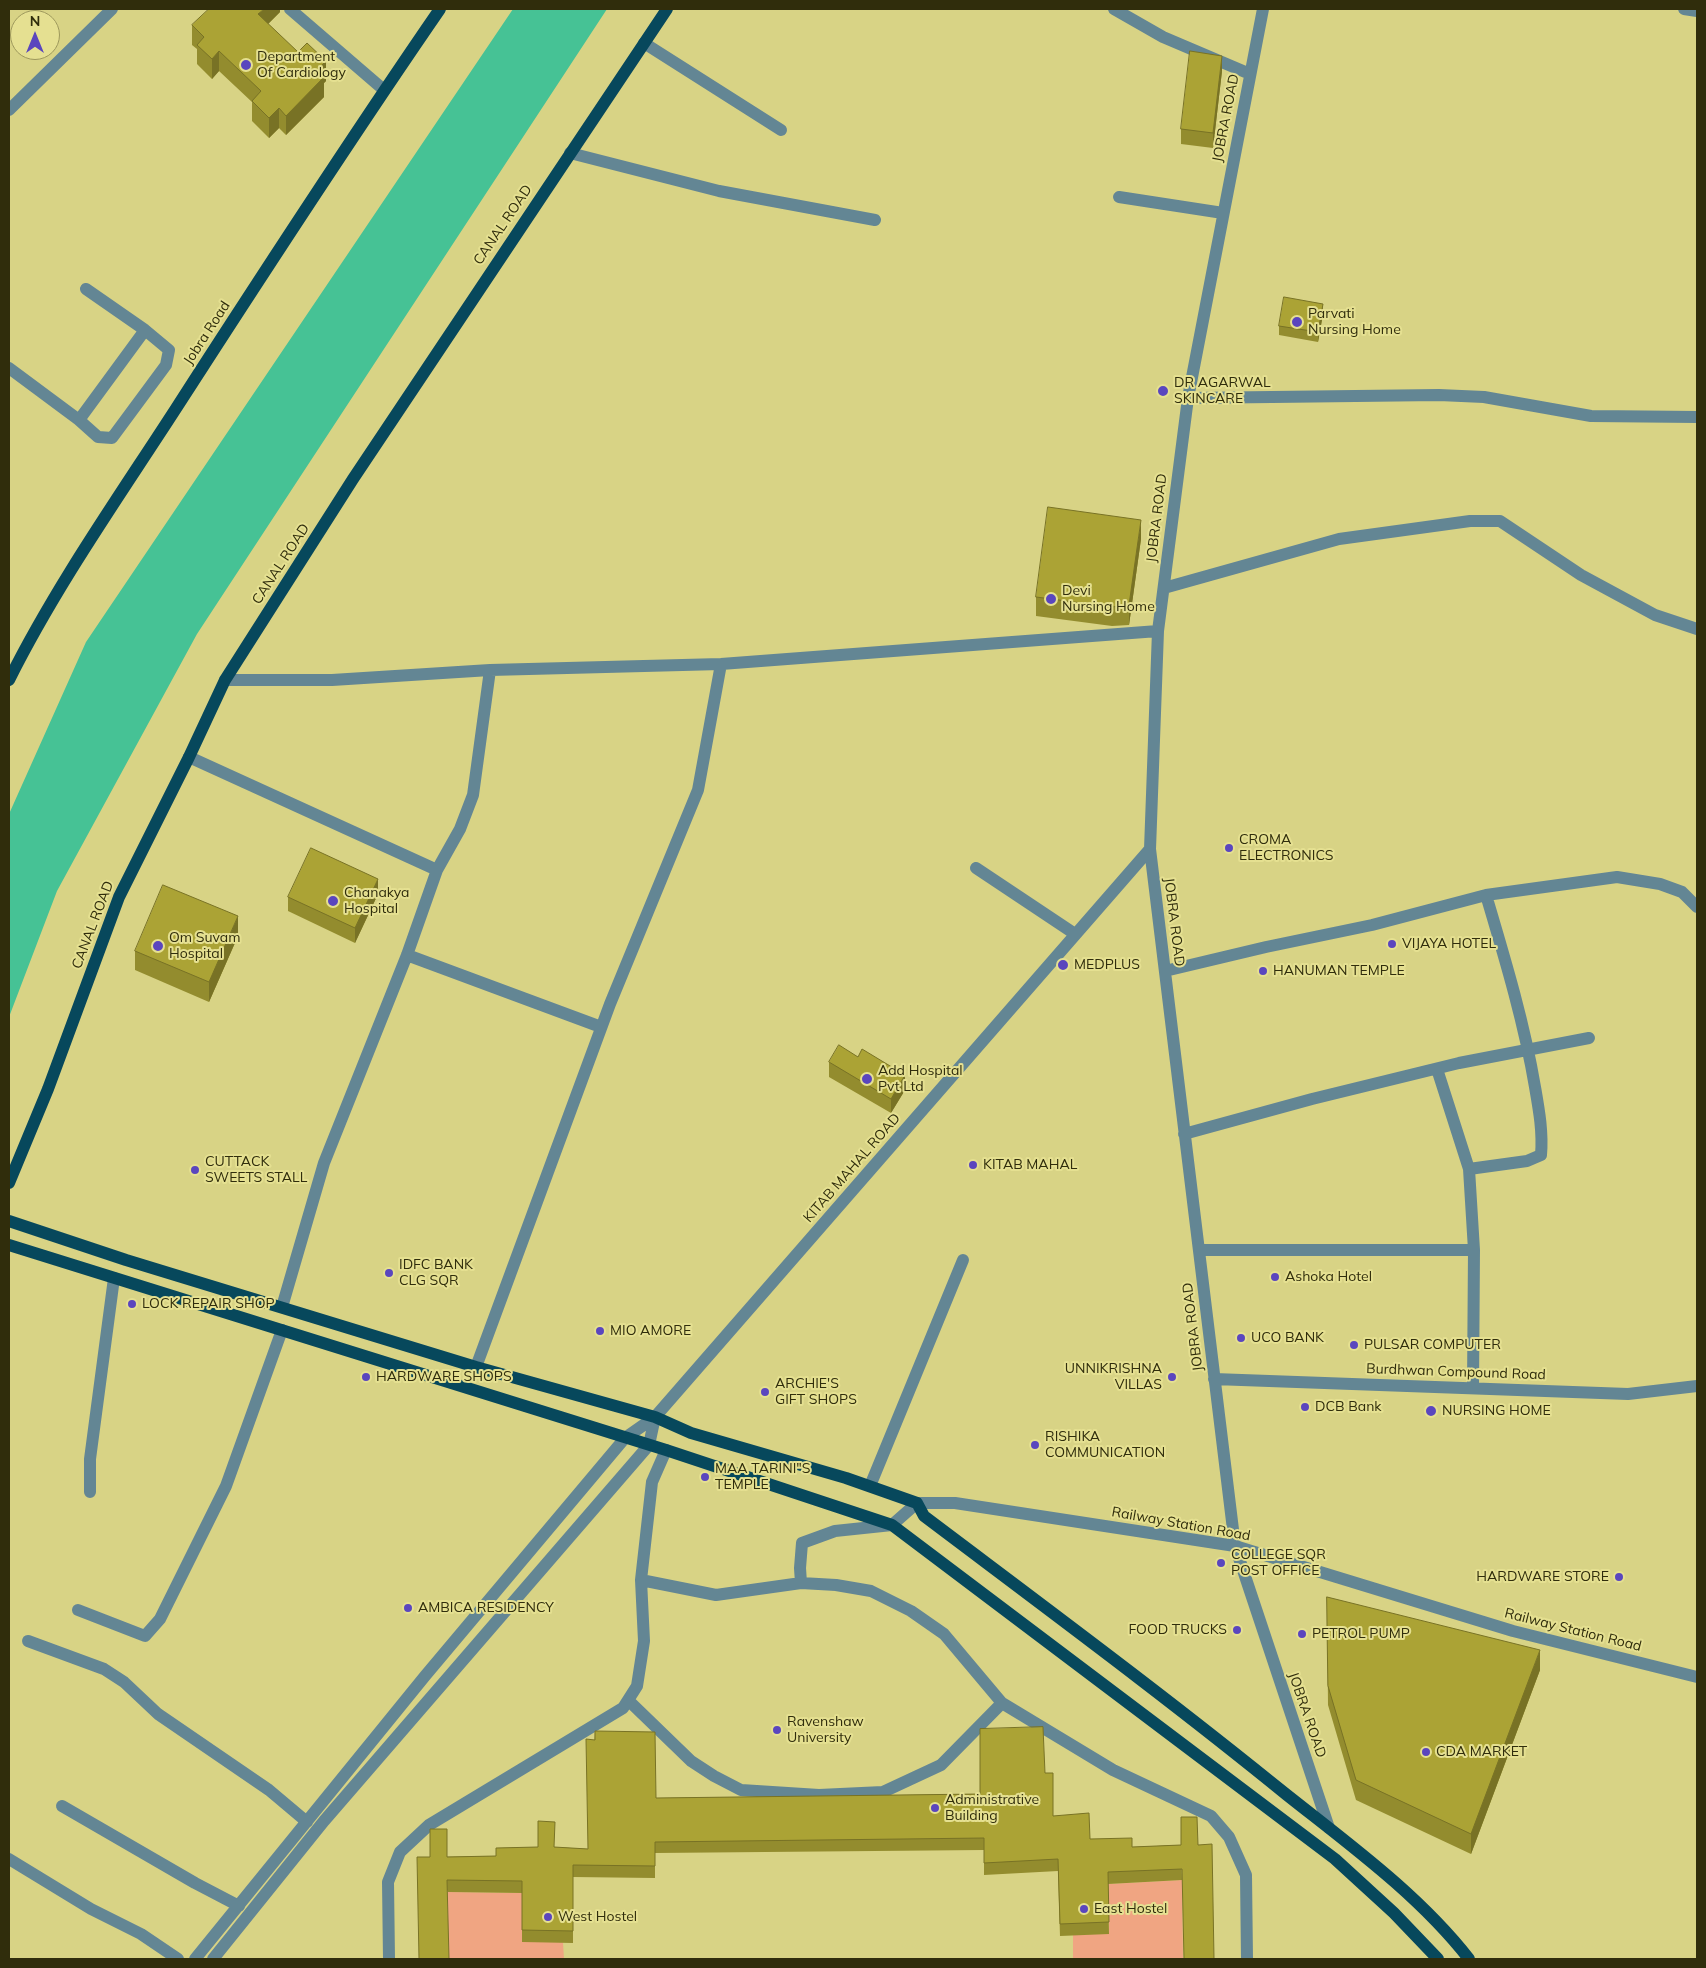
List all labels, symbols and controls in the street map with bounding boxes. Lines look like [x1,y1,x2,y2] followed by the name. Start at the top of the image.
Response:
[10,10,60,60] north arrow
[30,12,40,30] text: N
[257,49,346,82] place label: Department Of Cardiology
[239,58,253,72] marker: Department Of Cardiology
[1209,73,1243,163] street label: JOBRA ROAD
[470,182,536,268] street label: CANAL ROAD
[180,298,234,368] street label: Jobra Road
[1308,306,1401,338] place label: Parvati Nursing Home
[1290,315,1304,329] marker: Parvati Nursing Home
[1174,375,1271,408] place label: DR AGARWAL SKINCARE
[1156,384,1170,398] marker: DR AGARWAL SKINCARE
[1143,473,1171,563] street label: JOBRA ROAD
[249,521,313,607] street label: CANAL ROAD
[1062,583,1155,616] place label: Devi Nursing Home
[1044,592,1058,606] marker: Devi Nursing Home
[1239,832,1334,864] place label: CROMA ELECTRONICS
[1223,842,1235,854] marker: CROMA ELECTRONICS
[1160,877,1188,967] street label: JOBRA ROAD
[69,879,117,971] street label: CANAL ROAD
[344,885,409,918] place label: Chanakya Hospital
[326,894,340,908] marker: Chanakya Hospital
[169,930,241,962] place label: Om Suvam Hospital
[1402,936,1496,952] place label: VIJAYA HOTEL
[1386,938,1398,950] marker: VIJAYA HOTEL
[151,939,165,953] marker: Om Suvam Hospital
[1074,957,1140,973] place label: MEDPLUS
[1056,958,1070,972] marker: MEDPLUS
[1273,963,1405,979] place label: HANUMAN TEMPLE
[1257,965,1269,977] marker: HANUMAN TEMPLE
[878,1063,963,1096] place label: Add Hospital Pvt Ltd
[860,1072,874,1086] marker: Add Hospital Pvt Ltd
[800,1110,904,1226] street label: KITAB MAHAL ROAD
[205,1154,307,1186] place label: CUTTACK SWEETS STALL
[983,1157,1077,1173] place label: KITAB MAHAL
[967,1159,979,1171] marker: KITAB MAHAL
[189,1164,201,1176] marker: CUTTACK SWEETS STALL
[399,1257,473,1290] place label: IDFC BANK CLG SQR
[383,1267,395,1279] marker: IDFC BANK CLG SQR
[1285,1269,1372,1285] place label: Ashoka Hotel
[1269,1271,1281,1283] marker: Ashoka Hotel
[1179,1282,1207,1372] street label: JOBRA ROAD
[142,1296,275,1312] place label: LOCK REPAIR SHOP
[126,1298,138,1310] marker: LOCK REPAIR SHOP
[610,1323,691,1339] place label: MIO AMORE
[594,1325,606,1337] marker: MIO AMORE
[1251,1330,1324,1346] place label: UCO BANK
[1235,1332,1247,1344] marker: UCO BANK
[1364,1337,1501,1353] place label: PULSAR COMPUTER
[1348,1339,1360,1351] marker: PULSAR COMPUTER
[1366,1360,1546,1384] street label: Burdhwan Compound Road
[1065,1361,1162,1394] place label: UNNIKRISHNA VILLAS
[376,1369,512,1385] place label: HARDWARE SHOPS
[360,1371,372,1383] marker: HARDWARE SHOPS
[1166,1371,1178,1383] marker: UNNIKRISHNA VILLAS
[775,1376,857,1408] place label: ARCHIE'S GIFT SHOPS
[759,1386,771,1398] marker: ARCHIE'S GIFT SHOPS
[1315,1399,1382,1415] place label: DCB Bank
[1299,1401,1311,1413] marker: DCB Bank
[1442,1403,1551,1419] place label: NURSING HOME
[1424,1404,1438,1418] marker: NURSING HOME
[1045,1429,1165,1461] place label: RISHIKA COMMUNICATION
[1029,1439,1041,1451] marker: RISHIKA COMMUNICATION
[715,1461,811,1494] place label: MAA TARINI"S TEMPLE
[699,1471,711,1483] marker: MAA TARINI"S TEMPLE
[1110,1504,1252,1544] street label: Railway Station Road
[1231,1547,1326,1580] place label: COLLEGE SQR POST OFFICE
[1215,1557,1227,1569] marker: COLLEGE SQR POST OFFICE
[1476,1569,1609,1585] place label: HARDWARE STORE
[1613,1571,1625,1583] marker: HARDWARE STORE
[418,1600,554,1616] place label: AMBICA RESIDENCY
[402,1602,414,1614] marker: AMBICA RESIDENCY
[1503,1605,1643,1655] street label: Railway Station Road
[1128,1622,1227,1638] place label: FOOD TRUCKS
[1231,1624,1243,1636] marker: FOOD TRUCKS
[1312,1626,1410,1642] place label: PETROL PUMP
[1296,1628,1308,1640] marker: PETROL PUMP
[1285,1670,1329,1760] street label: JOBRA ROAD
[787,1714,864,1746] place label: Ravenshaw University
[771,1724,783,1736] marker: Ravenshaw University
[1436,1744,1527,1760] place label: CDA MARKET
[1420,1746,1432,1758] marker: CDA MARKET
[945,1792,1039,1824] place label: Administrative Building
[929,1802,941,1814] marker: Administrative Building
[1094,1901,1167,1917] place label: East Hostel
[1078,1903,1090,1915] marker: East Hostel
[558,1909,637,1925] place label: West Hostel
[542,1911,554,1923] marker: West Hostel

